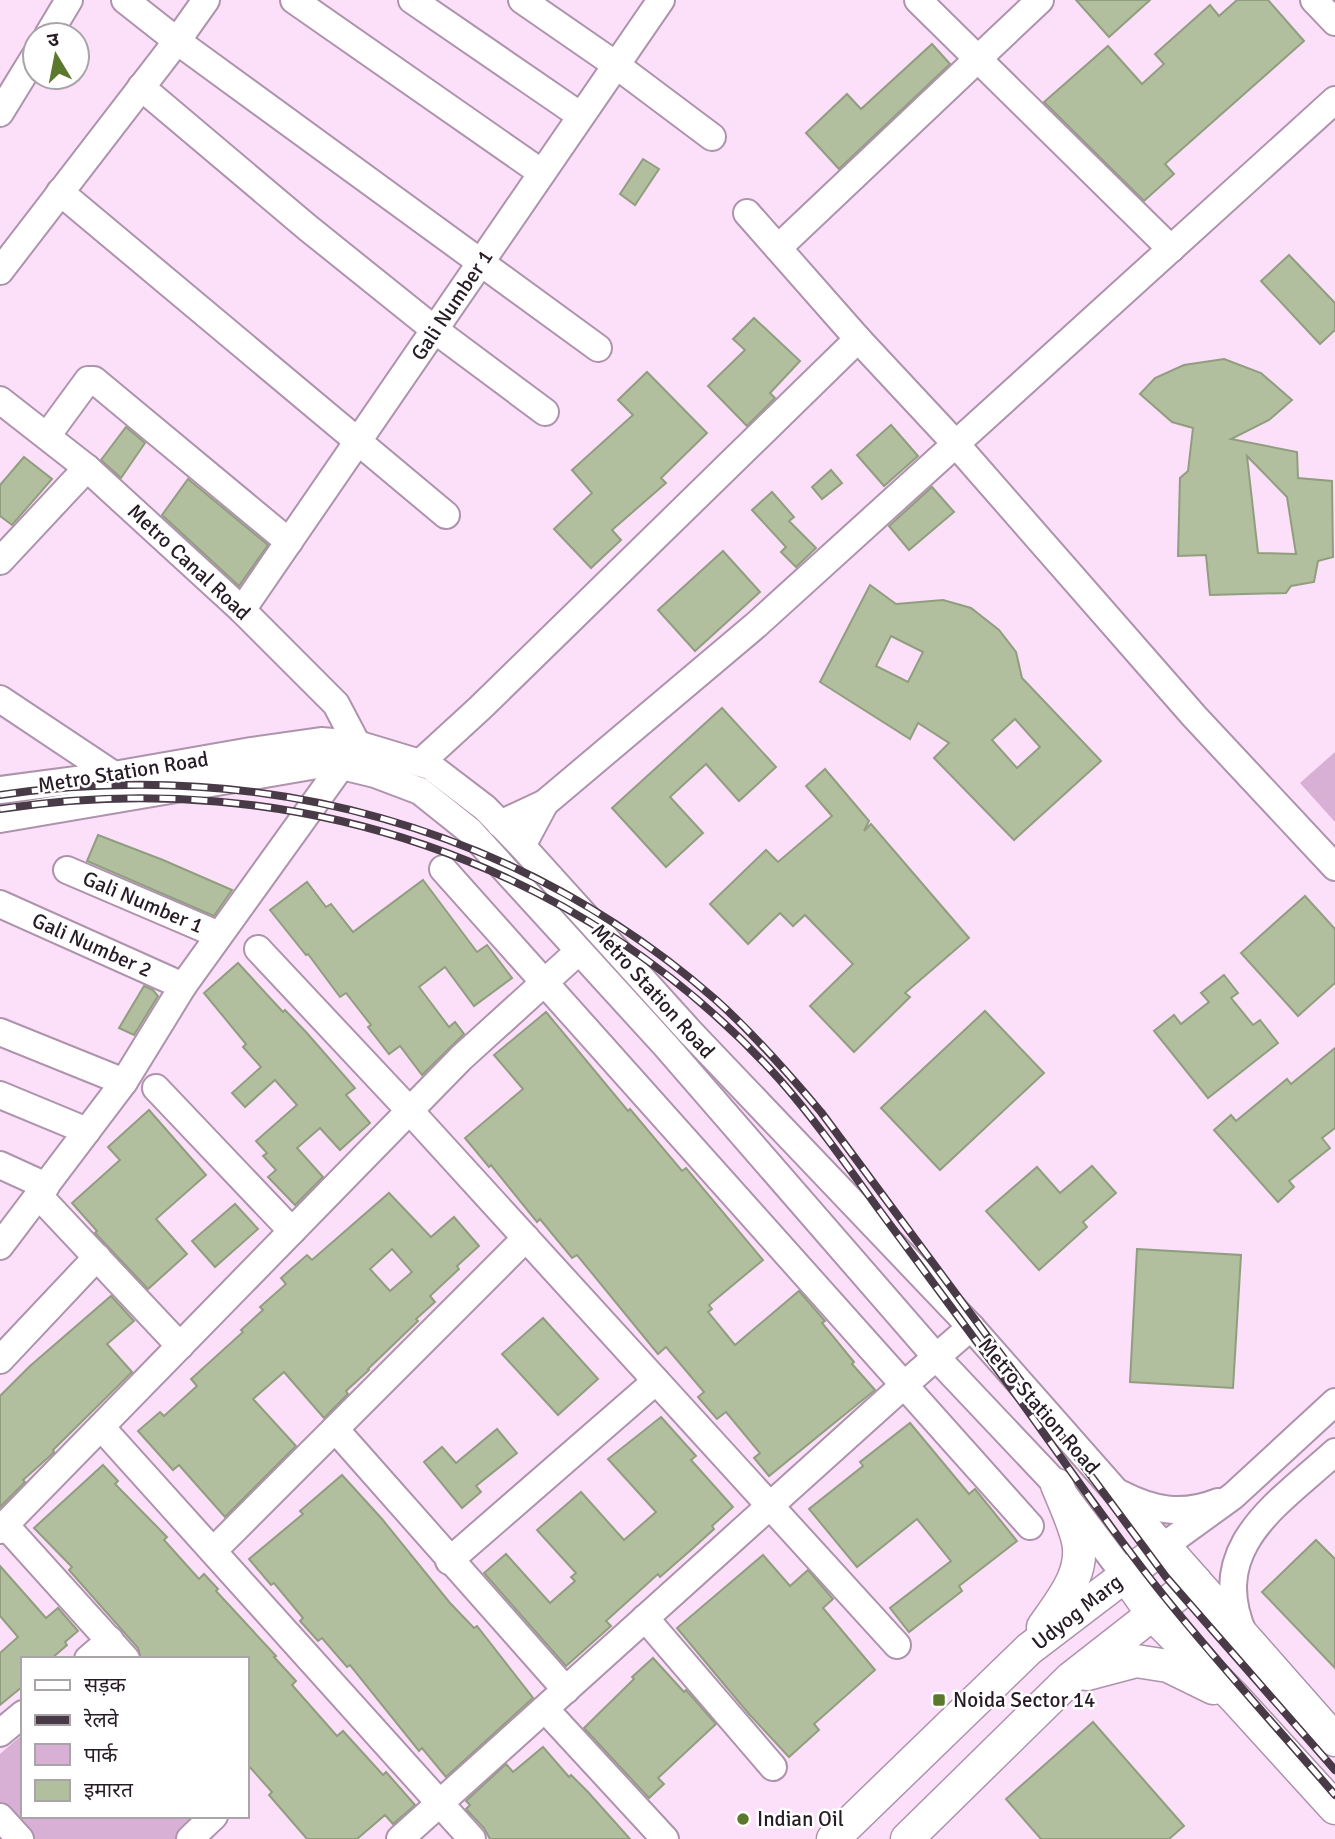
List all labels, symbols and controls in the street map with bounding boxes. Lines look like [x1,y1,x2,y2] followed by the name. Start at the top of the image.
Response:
[21,21,91,91] north arrow
[46,27,62,53] text: उ
[405,245,499,365] street label: Gali Number 1
[122,498,256,626] street label: Metro Canal Road
[36,746,210,798] street label: Metro Station Road
[79,865,207,939] street label: Gali Number 1
[28,907,156,983] street label: Gali Number 2
[586,918,720,1064] street label: Metro Station Road
[973,1332,1105,1480] street label: Metro Station Road
[1027,1569,1127,1655] street label: Udyog Marg
[21,1657,248,1818] legend
[84,1672,126,1698] text: सड़क
[953,1687,1095,1713] place label: Noida Sector 14
[931,1692,947,1708] marker: Noida Sector 14
[83,1707,119,1733] text: रेलवे
[84,1742,118,1768] text: पार्क
[84,1777,134,1803] text: इमारत
[757,1806,844,1832] place label: Indian Oil
[735,1811,751,1827] marker: Indian Oil

